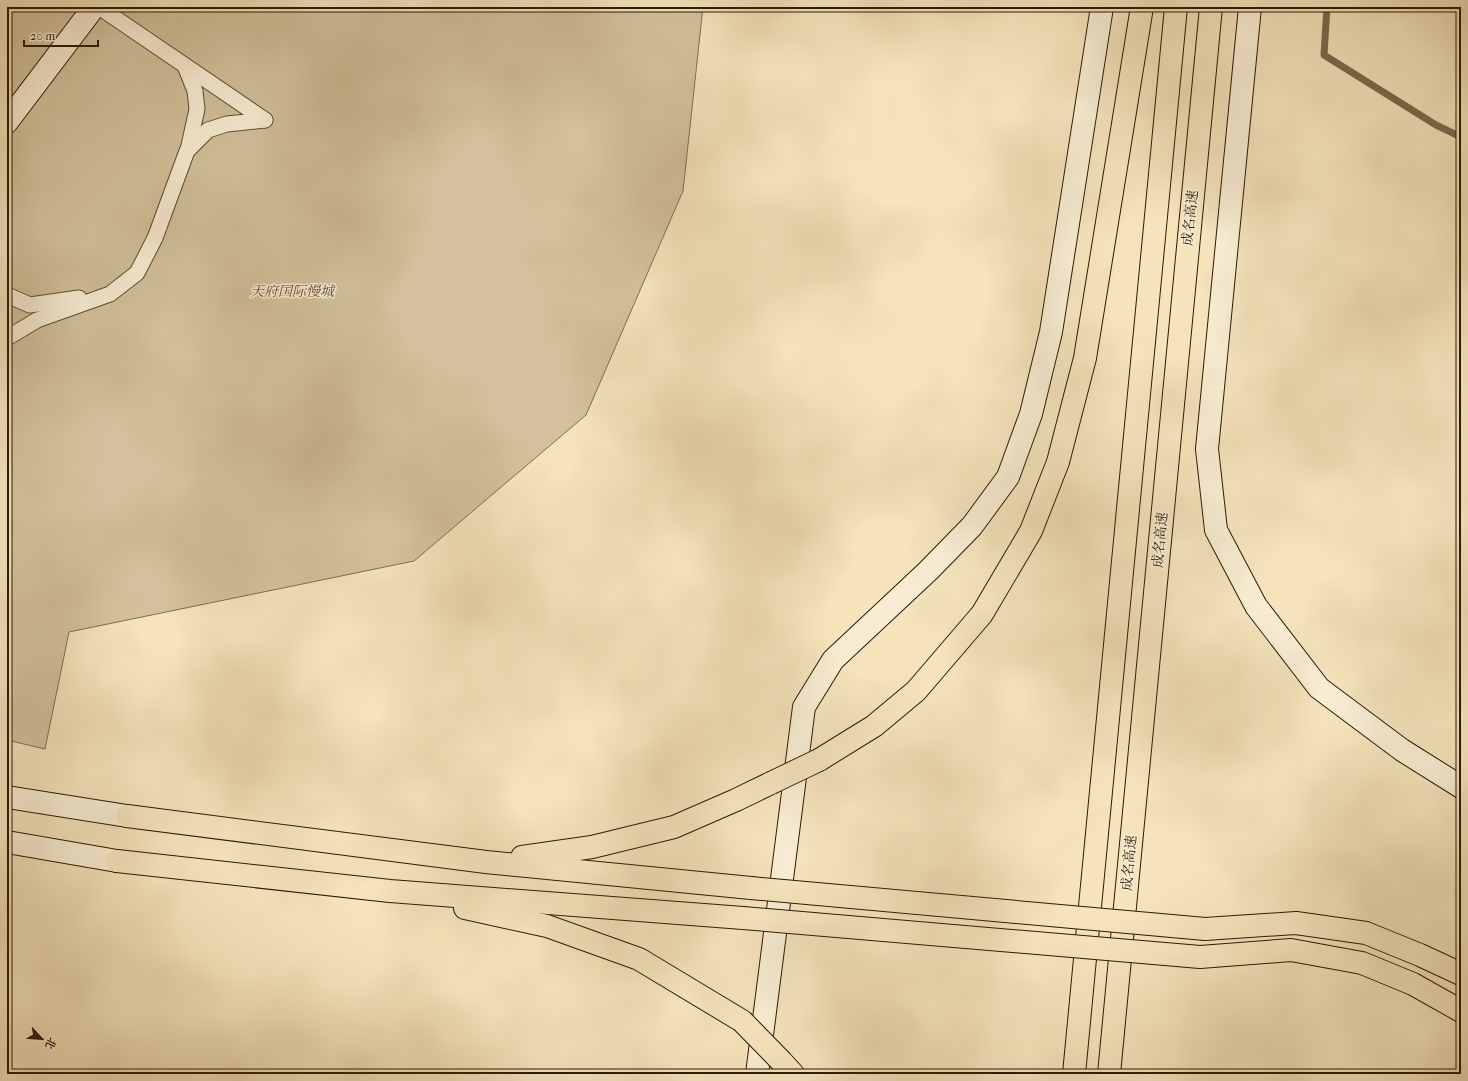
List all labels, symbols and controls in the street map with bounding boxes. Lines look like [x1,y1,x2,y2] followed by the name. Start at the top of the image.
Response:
[24,22,98,48] scale bar
[30,29,55,43] text: 20 m
[1179,189,1201,247] street label: 成名高速
[250,283,336,300] park label: 天府国际慢城
[1149,511,1171,569] street label: 成名高速
[1118,834,1140,892] street label: 成名高速
[22,1019,62,1059] north arrow
[42,1035,59,1051] text: 北

